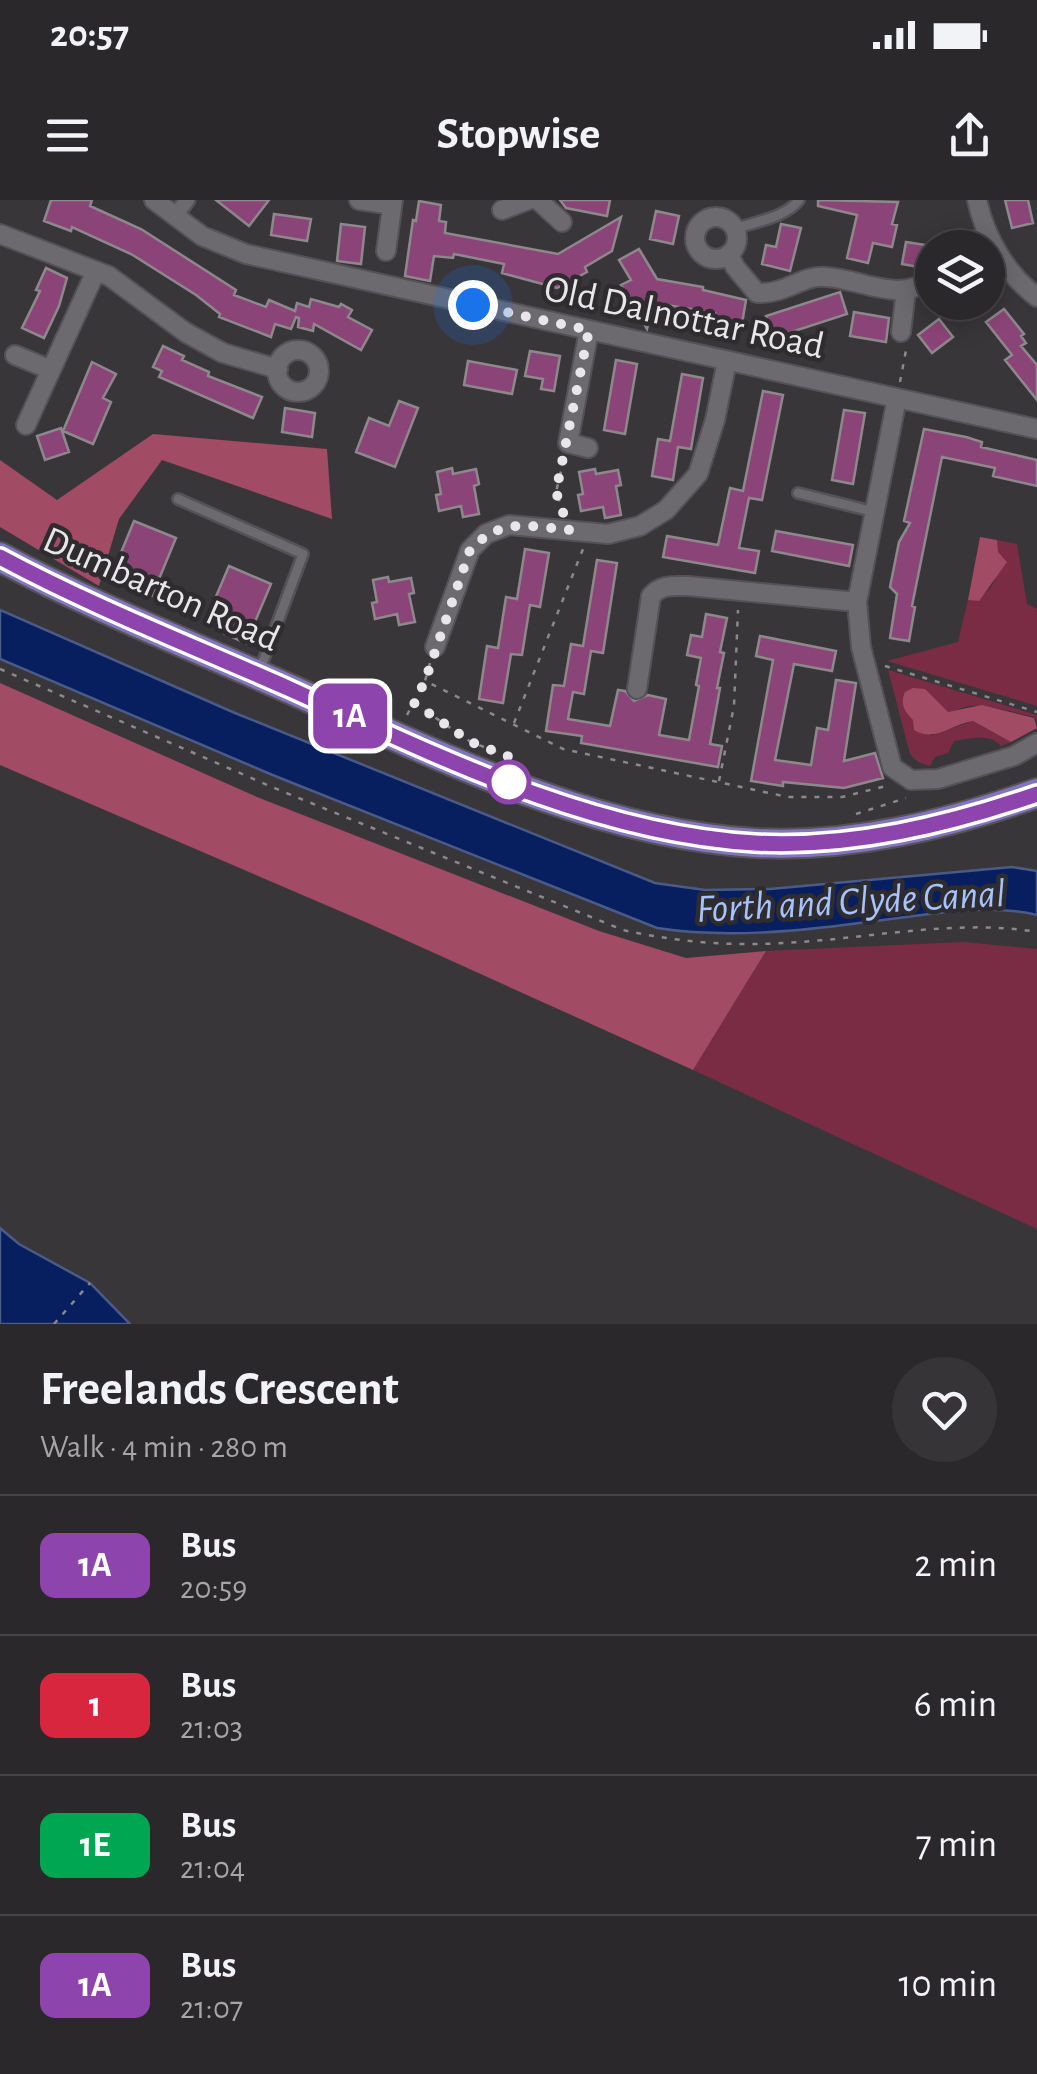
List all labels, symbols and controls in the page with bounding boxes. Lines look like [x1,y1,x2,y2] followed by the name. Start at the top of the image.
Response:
[50,16,129,54] text: 20:57
[40,108,95,163] icon: menu
[942,108,997,163] icon: share
[437,112,600,157] text: Stopwise
[915,230,1005,320] map controls
[915,230,1005,320] button: layers
[541,270,827,366] street label: Old Dalnottar Road
[448,280,498,330] your location
[37,521,285,659] street label: Dumbarton Road
[305,684,395,748] line badge: 1A
[333,699,367,734] text: 1A
[488,761,530,803] unlabelled marker
[695,874,1007,930] water label: Forth and Clyde Canal
[892,1357,997,1462] button: heart
[40,1366,399,1414] text: Freelands Crescent
[40,1431,288,1463] text: Walk · 4 min · 280 m
[180,1527,236,1565] text: Bus
[914,1546,997,1584] text: 2 min
[78,1548,112,1583] text: 1A
[180,1572,247,1604] text: 20:59
[180,1667,236,1705] text: Bus
[914,1686,997,1724] text: 6 min
[89,1688,101,1723] text: 1
[180,1712,243,1744] text: 21:03
[180,1807,236,1845] text: Bus
[916,1826,997,1864] text: 7 min
[80,1828,110,1863] text: 1E
[180,1852,245,1884] text: 21:04
[180,1947,236,1985] text: Bus
[898,1966,997,2004] text: 10 min
[78,1968,112,2003] text: 1A
[180,1992,243,2024] text: 21:07

